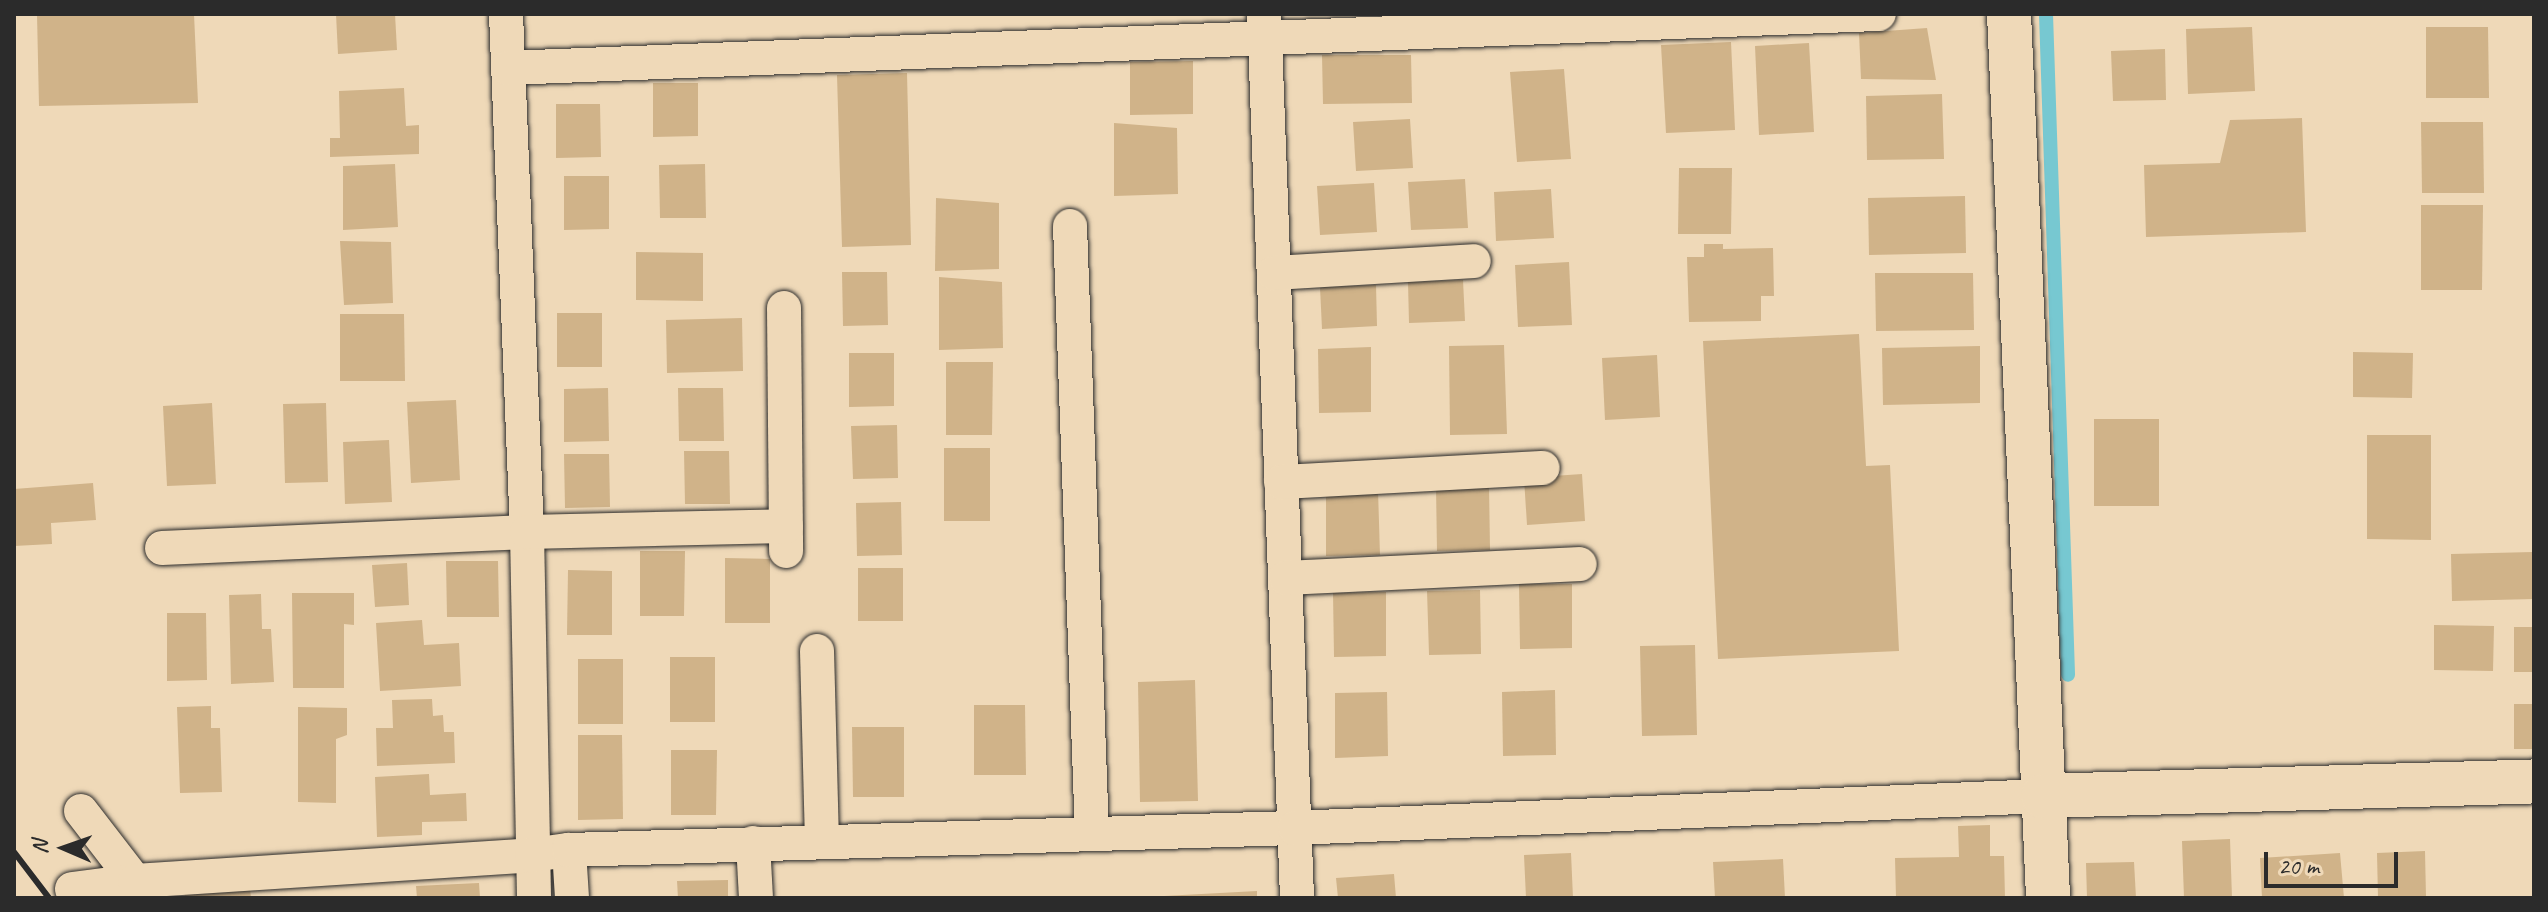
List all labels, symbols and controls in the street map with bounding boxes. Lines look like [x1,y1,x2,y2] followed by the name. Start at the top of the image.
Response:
[24,808,104,888] north arrow
[2268,836,2402,886] scale bar
[26,840,54,854] text: N
[2278,851,2319,881] text: 20 m

